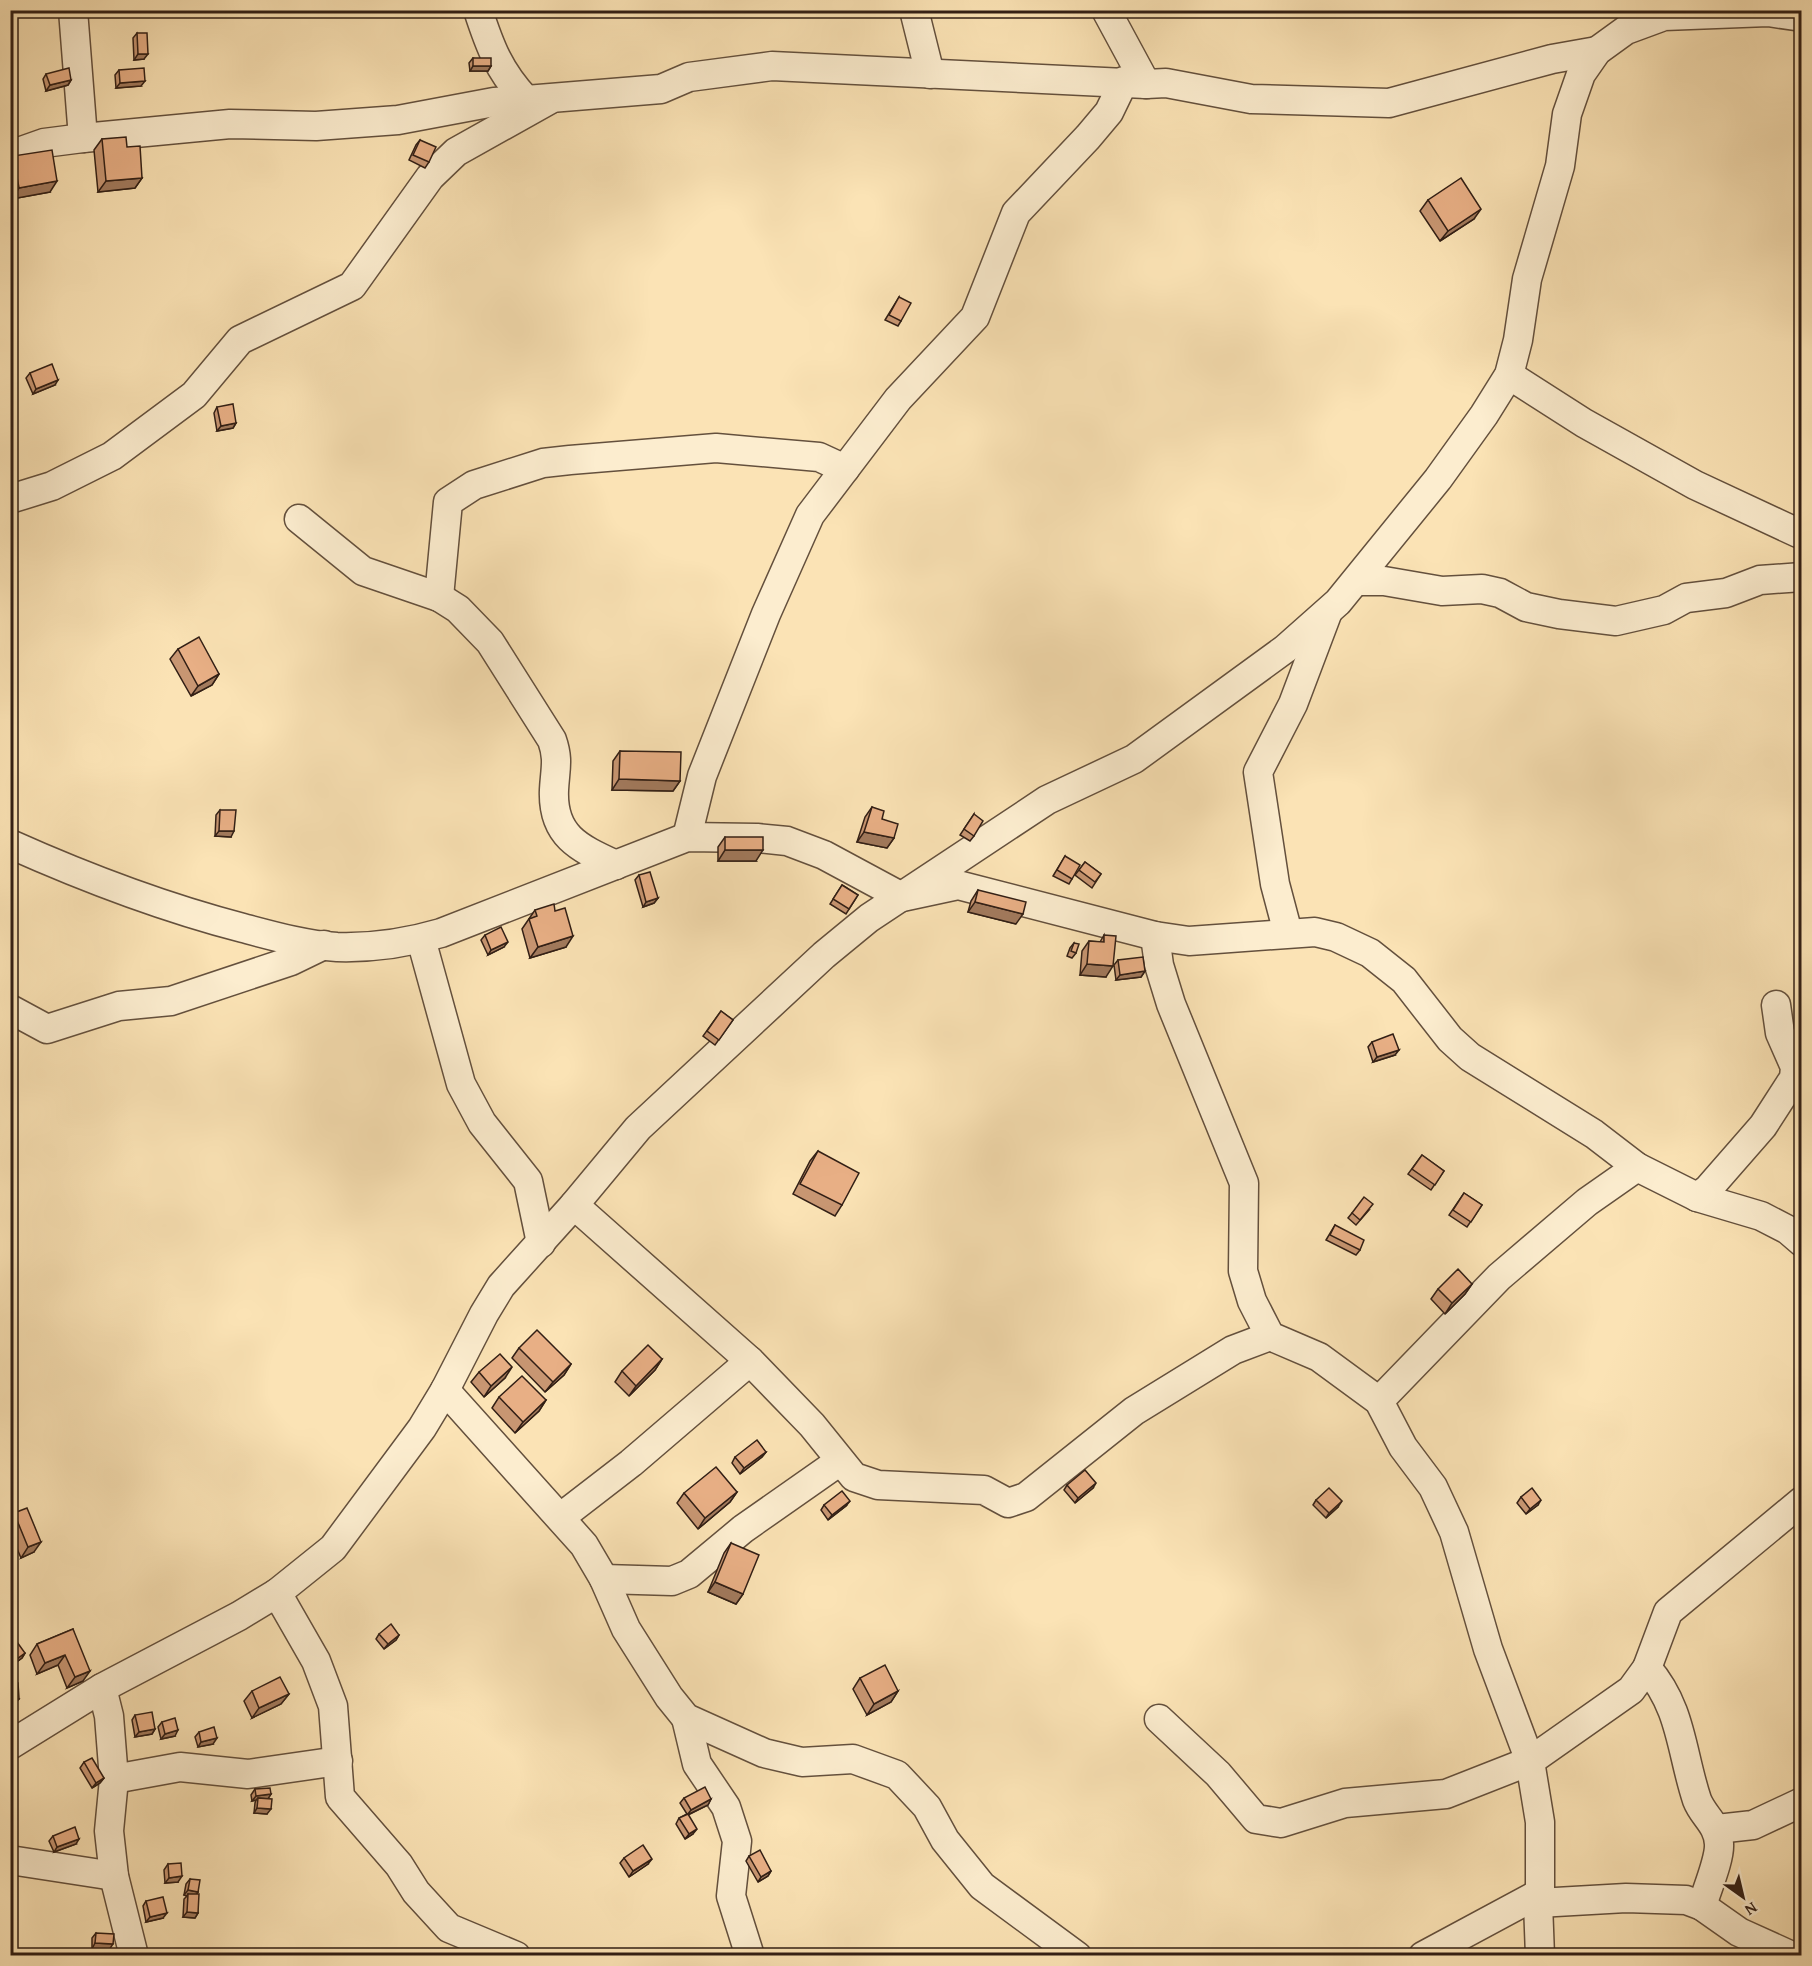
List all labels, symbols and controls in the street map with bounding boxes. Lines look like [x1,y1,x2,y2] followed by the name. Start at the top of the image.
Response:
[1713,1867,1773,1927] north arrow
[1740,1896,1763,1923] text: N

